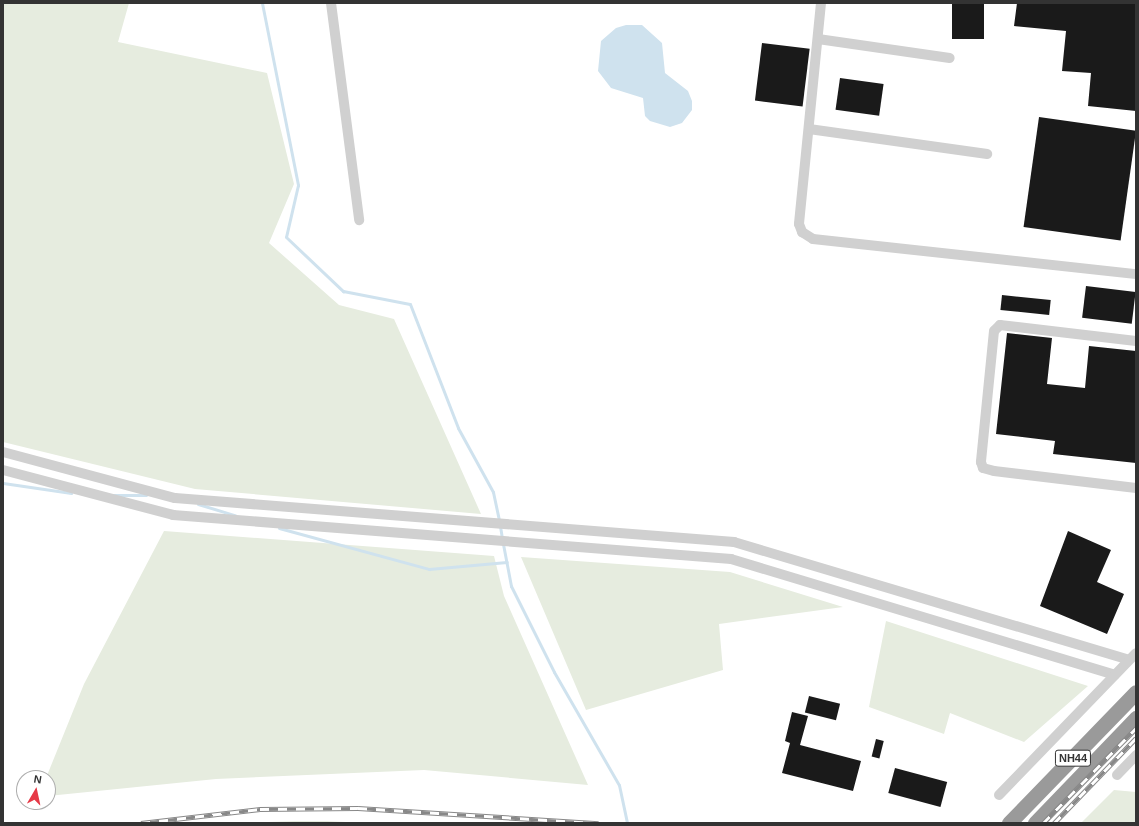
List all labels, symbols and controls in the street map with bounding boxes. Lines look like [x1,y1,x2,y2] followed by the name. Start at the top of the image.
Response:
[1054,749,1092,767] road number: NH44
[16,770,56,810] north arrow
[33,773,43,786] text: N

